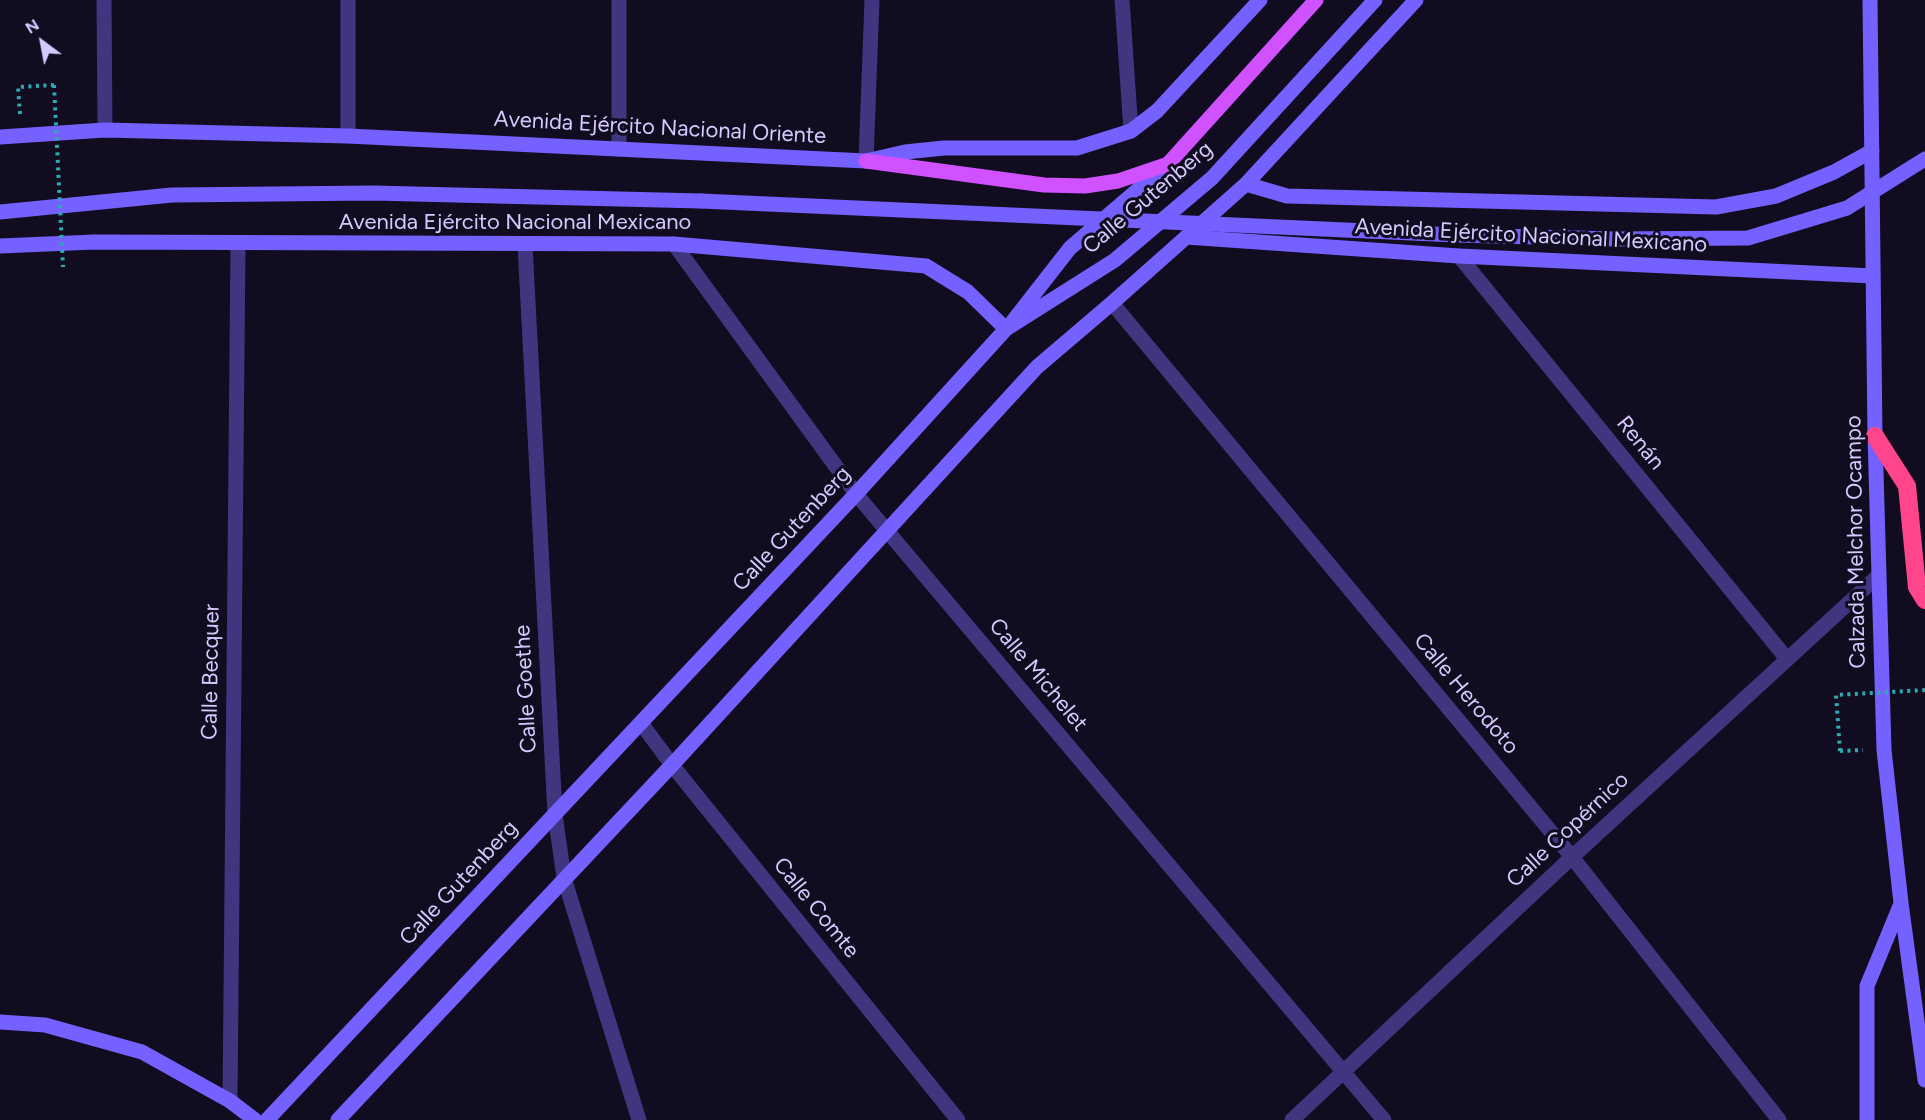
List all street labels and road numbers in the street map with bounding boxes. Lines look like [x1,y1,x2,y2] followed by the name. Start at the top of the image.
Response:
[493,106,827,150] street label: Avenida Ejército Nacional Oriente
[1078,136,1218,260] street label: Calle Gutenberg
[339,210,691,236] street label: Avenida Ejército Nacional Mexicano
[1354,214,1708,258] street label: Avenida Ejército Nacional Mexicano
[1610,411,1670,475] street label: Renán
[1841,415,1871,669] street label: Calzada Melchor Ocampo
[727,461,857,597] street label: Calle Gutenberg
[197,604,225,740] street label: Calle Becquer
[983,613,1093,737] street label: Calle Michelet
[509,624,543,754] street label: Calle Goethe
[1408,628,1524,760] street label: Calle Herodoto
[1501,767,1635,893] street label: Calle Copérnico
[394,815,524,951] street label: Calle Gutenberg
[767,852,865,964] street label: Calle Comte

